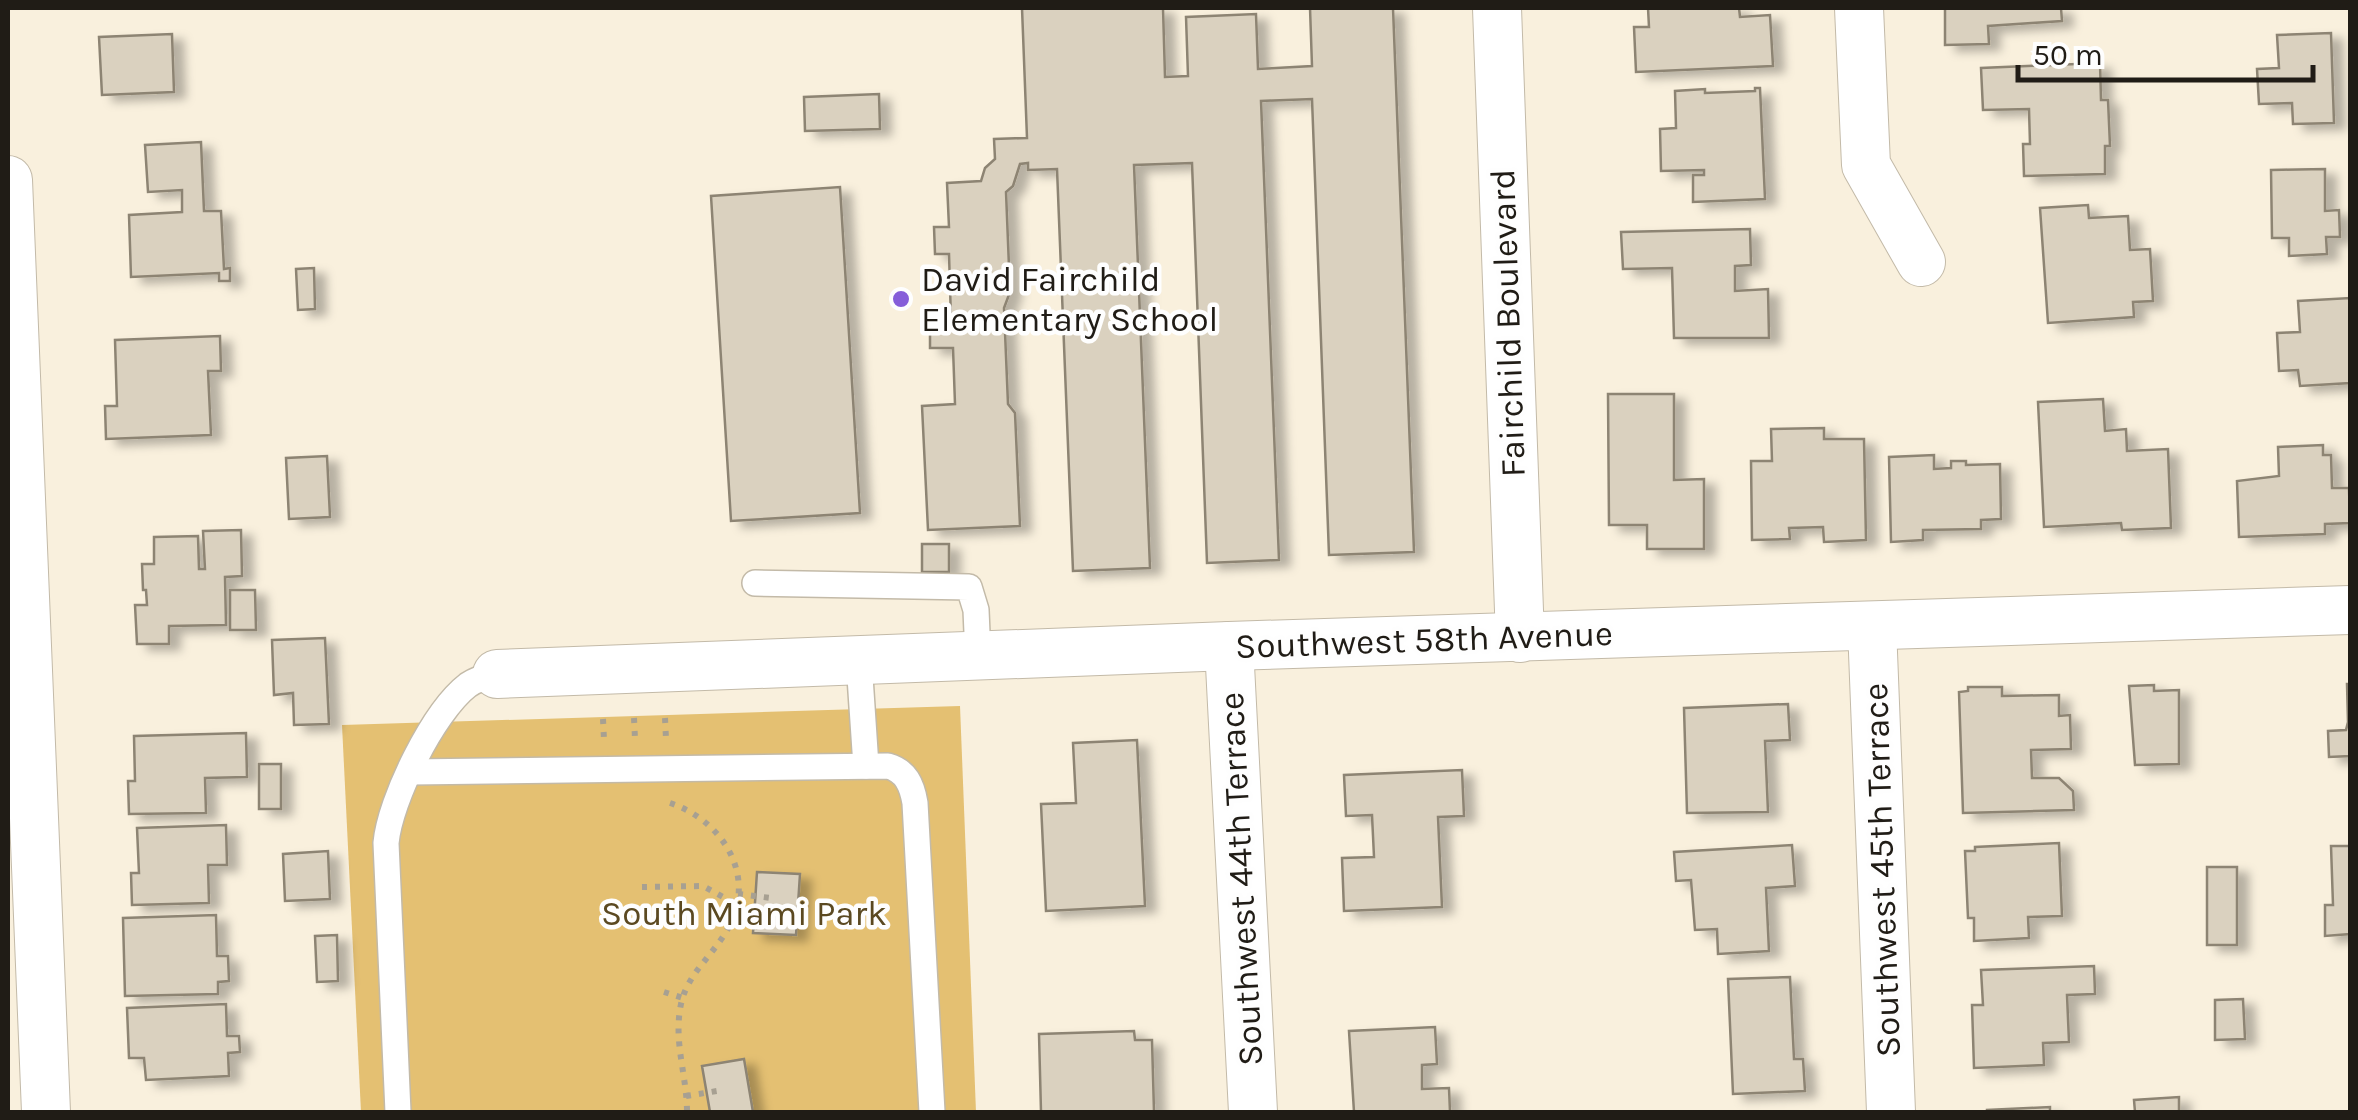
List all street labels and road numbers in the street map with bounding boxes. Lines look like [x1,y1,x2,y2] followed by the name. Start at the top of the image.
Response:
[1482,168,1534,478] street label: Fairchild Boulevard
[1234,613,1614,667] street label: Southwest 58th Avenue
[1855,682,1909,1058] street label: Southwest 45th Terrace
[1211,691,1271,1067] street label: Southwest 44th Terrace

